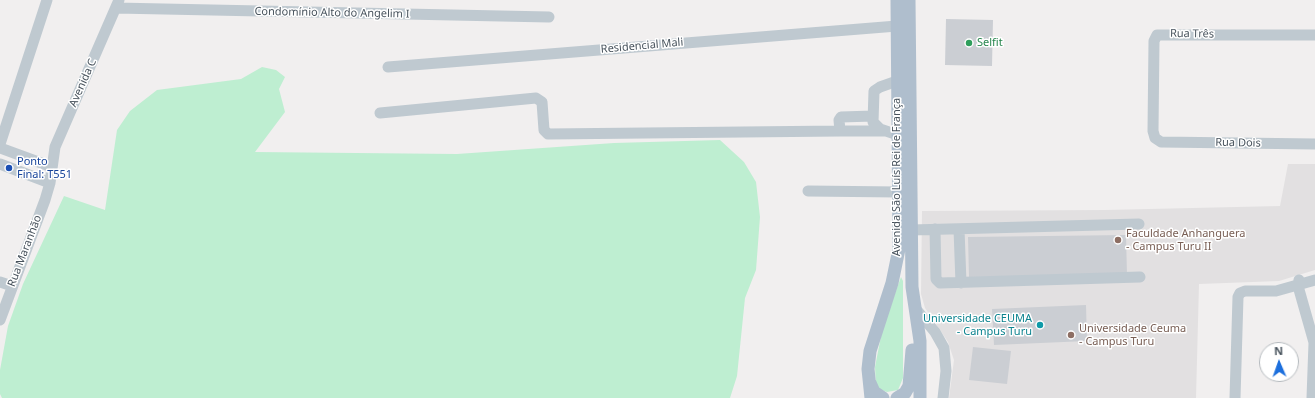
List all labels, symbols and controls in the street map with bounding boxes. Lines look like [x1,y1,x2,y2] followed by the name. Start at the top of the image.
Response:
[254,5,410,21] street label: Condomínio Alto do Angelim I
[1170,27,1214,41] street label: Rua Três
[600,36,684,56] street label: Residencial Mali
[977,36,1003,50] place label: Selfit
[964,38,974,48] marker: Selfit
[67,57,99,109] street label: Avenida C
[890,98,904,256] street label: Avenida São Luís Rei de França
[1215,136,1261,150] street label: Rua Dois
[17,155,72,181] place label: Ponto Final: T551
[4,163,14,173] marker: Ponto Final: T551
[5,213,45,289] street label: Rua Maranhão
[1126,227,1245,253] place label: Faculdade Anhanguera - Campus Turu II
[1113,235,1123,245] marker: Faculdade Anhanguera - Campus Turu II
[923,312,1032,338] place label: Universidade CEUMA - Campus Turu
[1035,320,1045,330] marker: Universidade CEUMA - Campus Turu
[1079,322,1186,348] place label: Universidade Ceuma - Campus Turu
[1066,330,1076,340] marker: Universidade Ceuma - Campus Turu
[1259,342,1299,382] north arrow
[1274,343,1283,358] text: N

